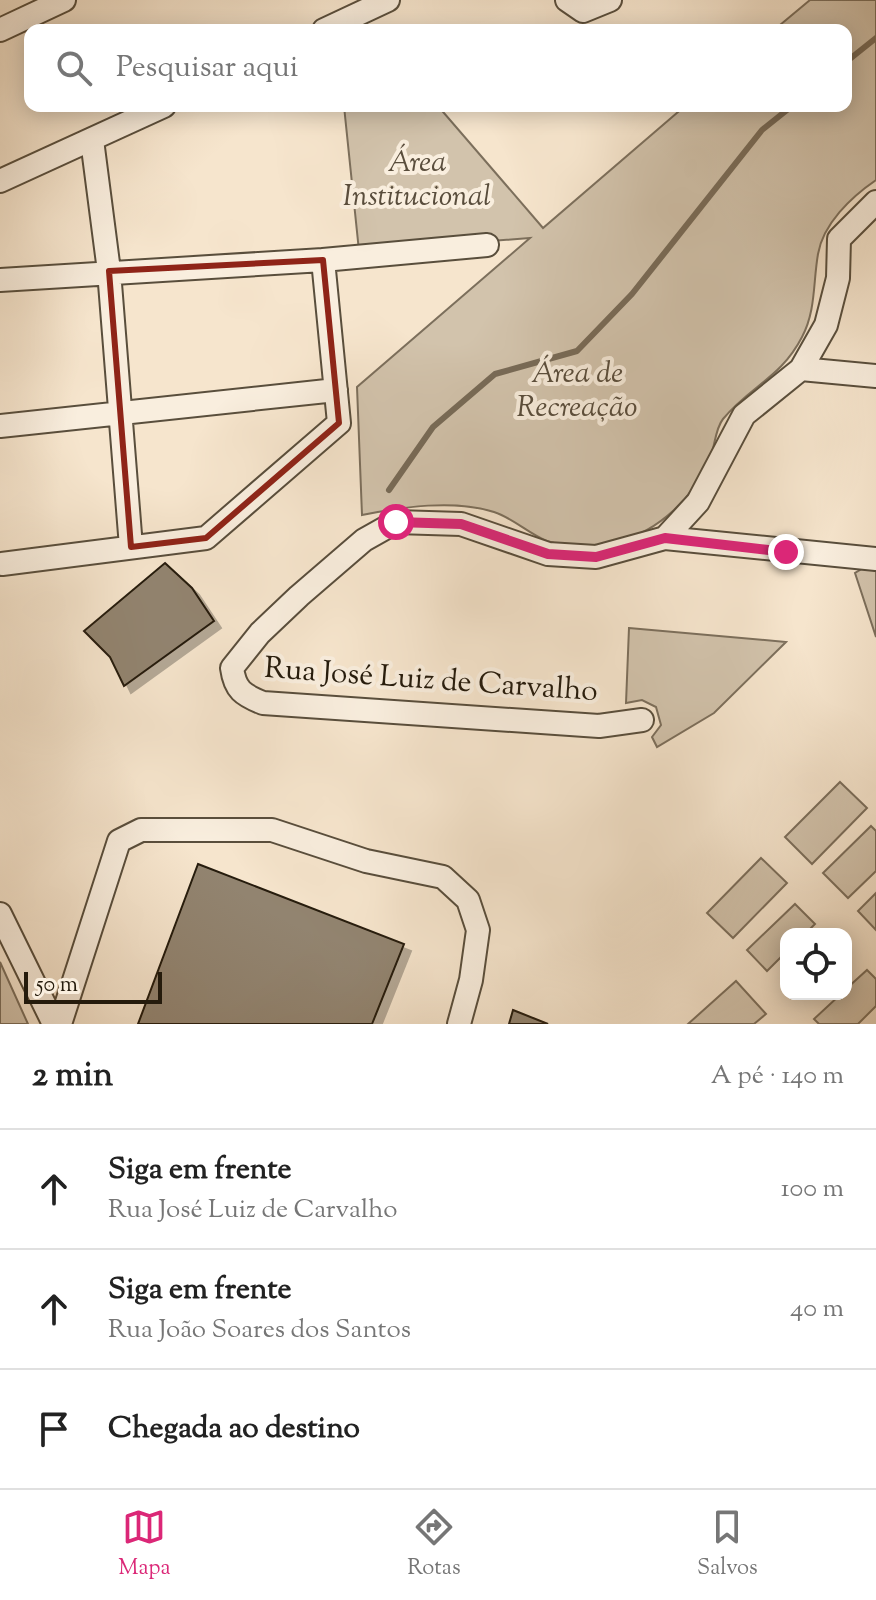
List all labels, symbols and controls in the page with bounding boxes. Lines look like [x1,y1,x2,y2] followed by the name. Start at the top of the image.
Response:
[24,24,852,112] search box
[52,46,96,90] icon: search
[116,47,298,90] text: Pesquisar aqui
[343,142,491,219] park label: Área Institucional
[517,353,637,430] park label: Área de Recreação
[378,504,414,540] route start
[768,534,804,570] route end
[263,648,599,714] street label: Rua José Luiz de Carvalho
[780,928,852,1000] map controls
[780,928,852,1000] button: locate
[24,968,162,1004] scale bar
[36,970,78,1002] text: 50 m
[32,1052,113,1101] text: 2 min
[711,1058,844,1095] text: A pé · 140 m
[108,1149,292,1192] text: Siga em frente
[32,1167,76,1211] icon: ahead
[781,1171,844,1208] text: 100 m
[108,1192,398,1229] text: Rua José Luiz de Carvalho
[108,1269,292,1312] text: Siga em frente
[32,1287,76,1331] icon: ahead
[790,1291,844,1328] text: 40 m
[108,1312,411,1349] text: Rua João Soares dos Santos
[32,1407,76,1451] icon: arrive
[108,1408,360,1451] text: Chegada ao destino
[118,1505,171,1585] tab: Mapa
[407,1505,461,1585] tab: Rotas
[697,1505,758,1585] tab: Salvos

